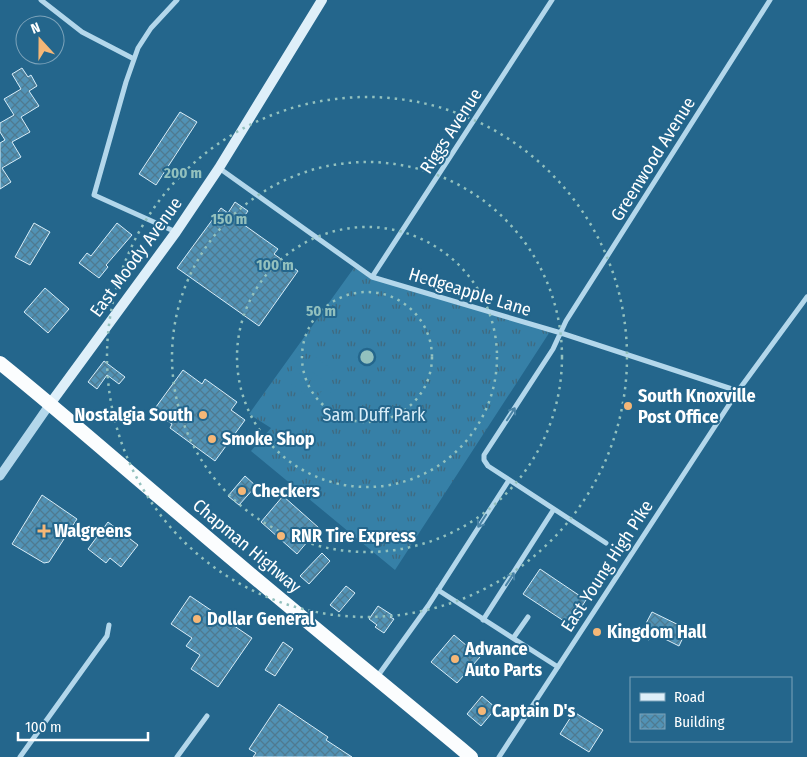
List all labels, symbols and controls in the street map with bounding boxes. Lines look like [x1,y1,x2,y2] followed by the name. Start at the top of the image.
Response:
[15,15,65,65] north arrow
[29,19,42,38] text: N
[415,84,487,178] street label: Riggs Avenue
[606,93,700,225] street label: Greenwood Avenue
[163,164,202,182] text: 200 m
[85,193,187,321] street label: East Moody Avenue
[211,210,247,228] text: 150 m
[256,256,294,274] text: 100 m
[406,263,534,321] street label: Hedgeapple Lane
[306,302,336,320] text: 50 m
[358,348,376,366] centre of rings
[638,385,756,428] place label: South Knoxville Post Office
[622,400,634,412] marker: South Knoxville Post Office
[75,404,193,426] place label: Nostalgia South
[323,404,426,426] park label: Sam Duff Park
[506,408,516,422] one-way arrow
[197,409,209,421] marker: Nostalgia South
[222,428,315,450] place label: Smoke Shop
[206,433,218,445] marker: Smoke Shop
[252,480,320,502] place label: Checkers
[236,485,248,497] marker: Checkers
[188,494,306,598] street label: Chapman Highway
[556,496,658,636] street label: East Young High Pike
[477,513,487,527] one-way arrow
[54,520,132,542] place label: Walgreens
[38,525,50,537] marker: Walgreens
[291,525,416,547] place label: RNR Tire Express
[275,530,287,542] marker: RNR Tire Express
[505,572,515,586] one-way arrow
[207,608,314,630] place label: Dollar General
[191,613,203,625] marker: Dollar General
[607,621,707,643] place label: Kingdom Hall
[591,626,603,638] marker: Kingdom Hall
[464,638,542,681] place label: Advance Auto Parts
[449,653,461,665] marker: Advance Auto Parts
[630,677,792,742] legend
[674,688,705,706] text: Road
[492,700,575,722] place label: Captain D's
[476,705,488,717] marker: Captain D's
[18,710,148,742] scale bar
[674,713,725,731] text: Building
[25,718,62,736] text: 100 m

